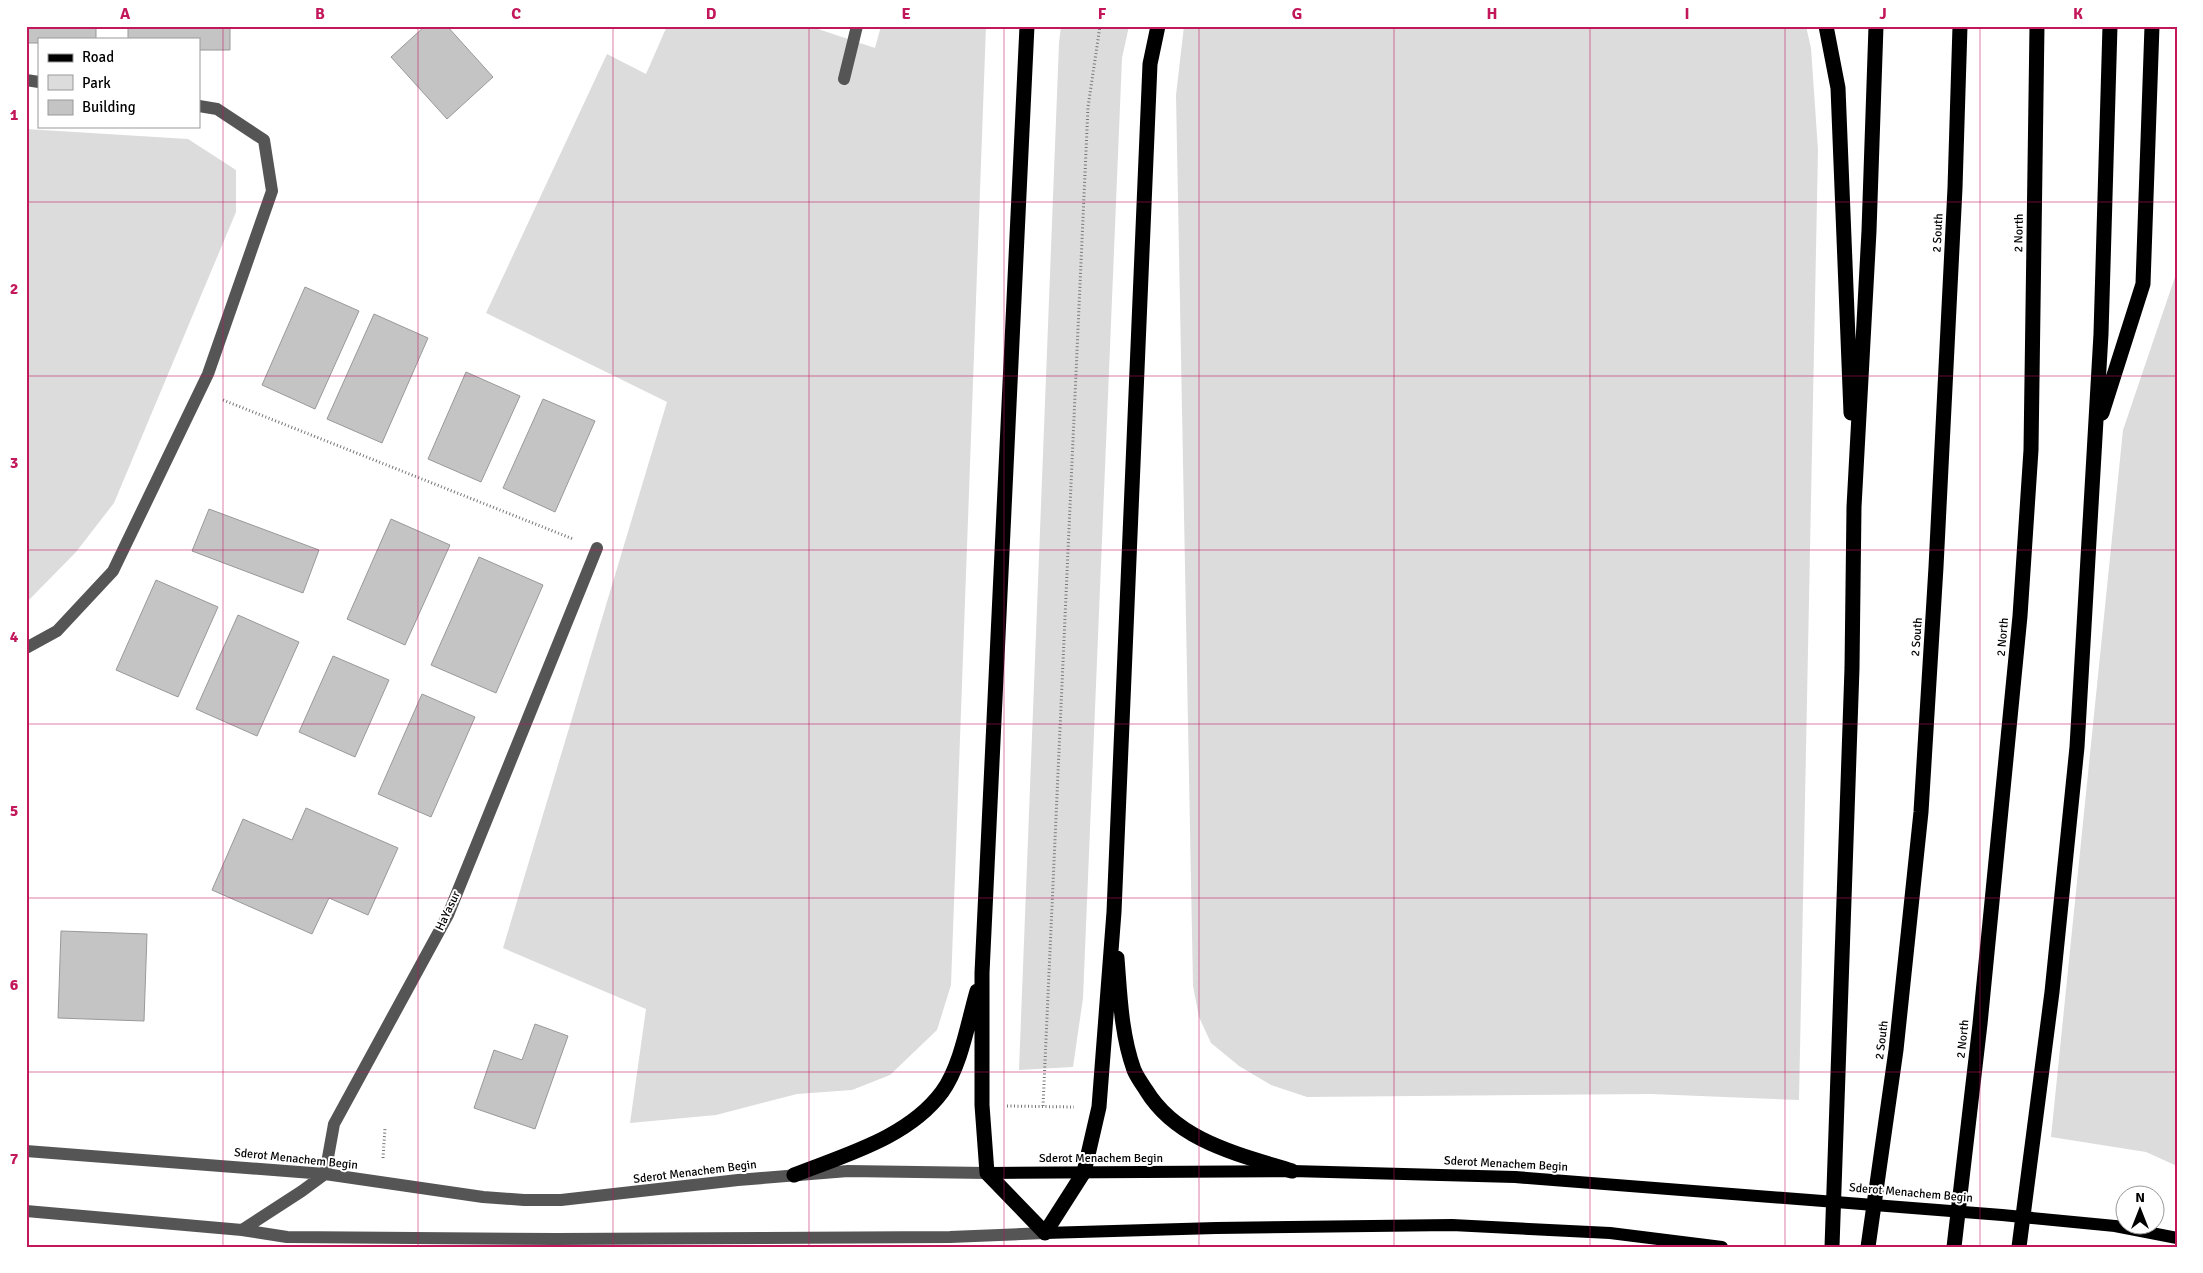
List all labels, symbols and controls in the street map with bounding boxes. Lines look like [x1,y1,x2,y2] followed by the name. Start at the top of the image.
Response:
[120,4,131,24] text: A
[315,4,325,24] text: B
[511,4,521,24] text: C
[706,4,717,24] text: D
[901,4,911,24] text: E
[1098,4,1107,24] text: F
[1292,4,1302,24] text: G
[1487,4,1497,24] text: H
[1684,4,1690,24] text: I
[1879,4,1887,24] text: J
[2073,4,2083,24] text: K
[38,38,200,128] legend
[82,48,114,66] text: Road
[82,74,111,92] text: Park
[82,98,136,116] text: Building
[10,105,19,125] text: 1
[1929,213,1947,253] street label: 2 South
[2011,213,2027,253] street label: 2 North
[10,279,18,299] text: 2
[10,453,18,473] text: 3
[1908,617,1926,657] street label: 2 South
[1994,617,2012,657] street label: 2 North
[10,627,19,647] text: 4
[10,801,18,821] text: 5
[432,888,464,933] street label: HaYasur
[10,975,19,995] text: 6
[1954,1019,1972,1059] street label: 2 North
[1872,1020,1892,1060] street label: 2 South
[233,1145,359,1173] street label: Sderot Menachem Begin
[10,1149,19,1169] text: 7
[1039,1151,1163,1166] street label: Sderot Menachem Begin
[1444,1153,1568,1175] street label: Sderot Menachem Begin
[632,1157,758,1187] street label: Sderot Menachem Begin
[1848,1180,1974,1206] street label: Sderot Menachem Begin
[2116,1186,2166,1236] north arrow
[2135,1189,2145,1206] text: N

